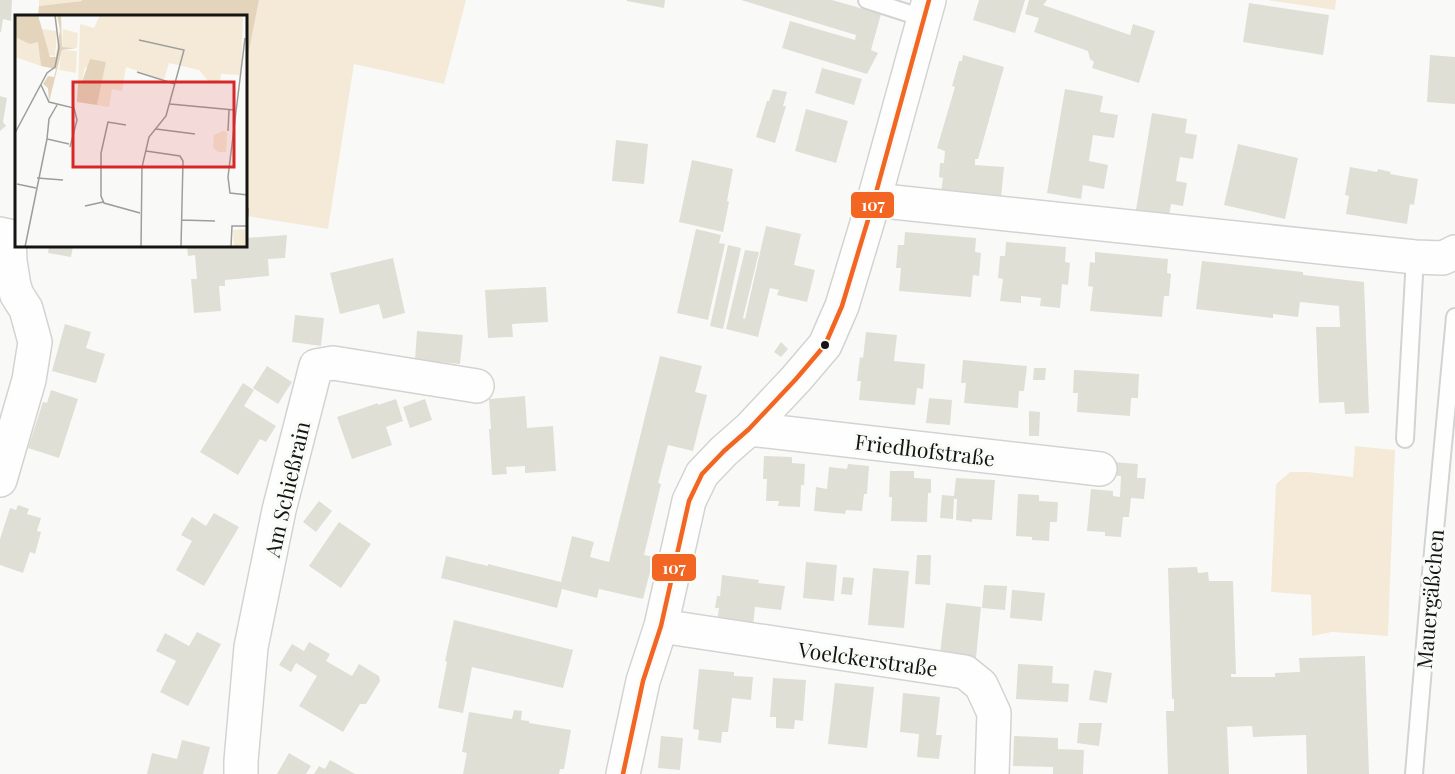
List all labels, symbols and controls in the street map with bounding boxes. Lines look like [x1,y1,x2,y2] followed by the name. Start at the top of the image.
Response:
[15,15,248,248] inset map
[850,191,895,219] line badge: 107
[861,194,886,215] text: 107
[819,339,831,351] unlabelled marker
[257,418,315,561] street label: Am Schießrain
[854,427,996,471] street label: Friedhofstraße
[1409,528,1449,670] street label: Mauergäßchen
[651,553,697,582] line badge: 107
[662,557,687,578] text: 107
[795,634,940,682] street label: Voelckerstraße

